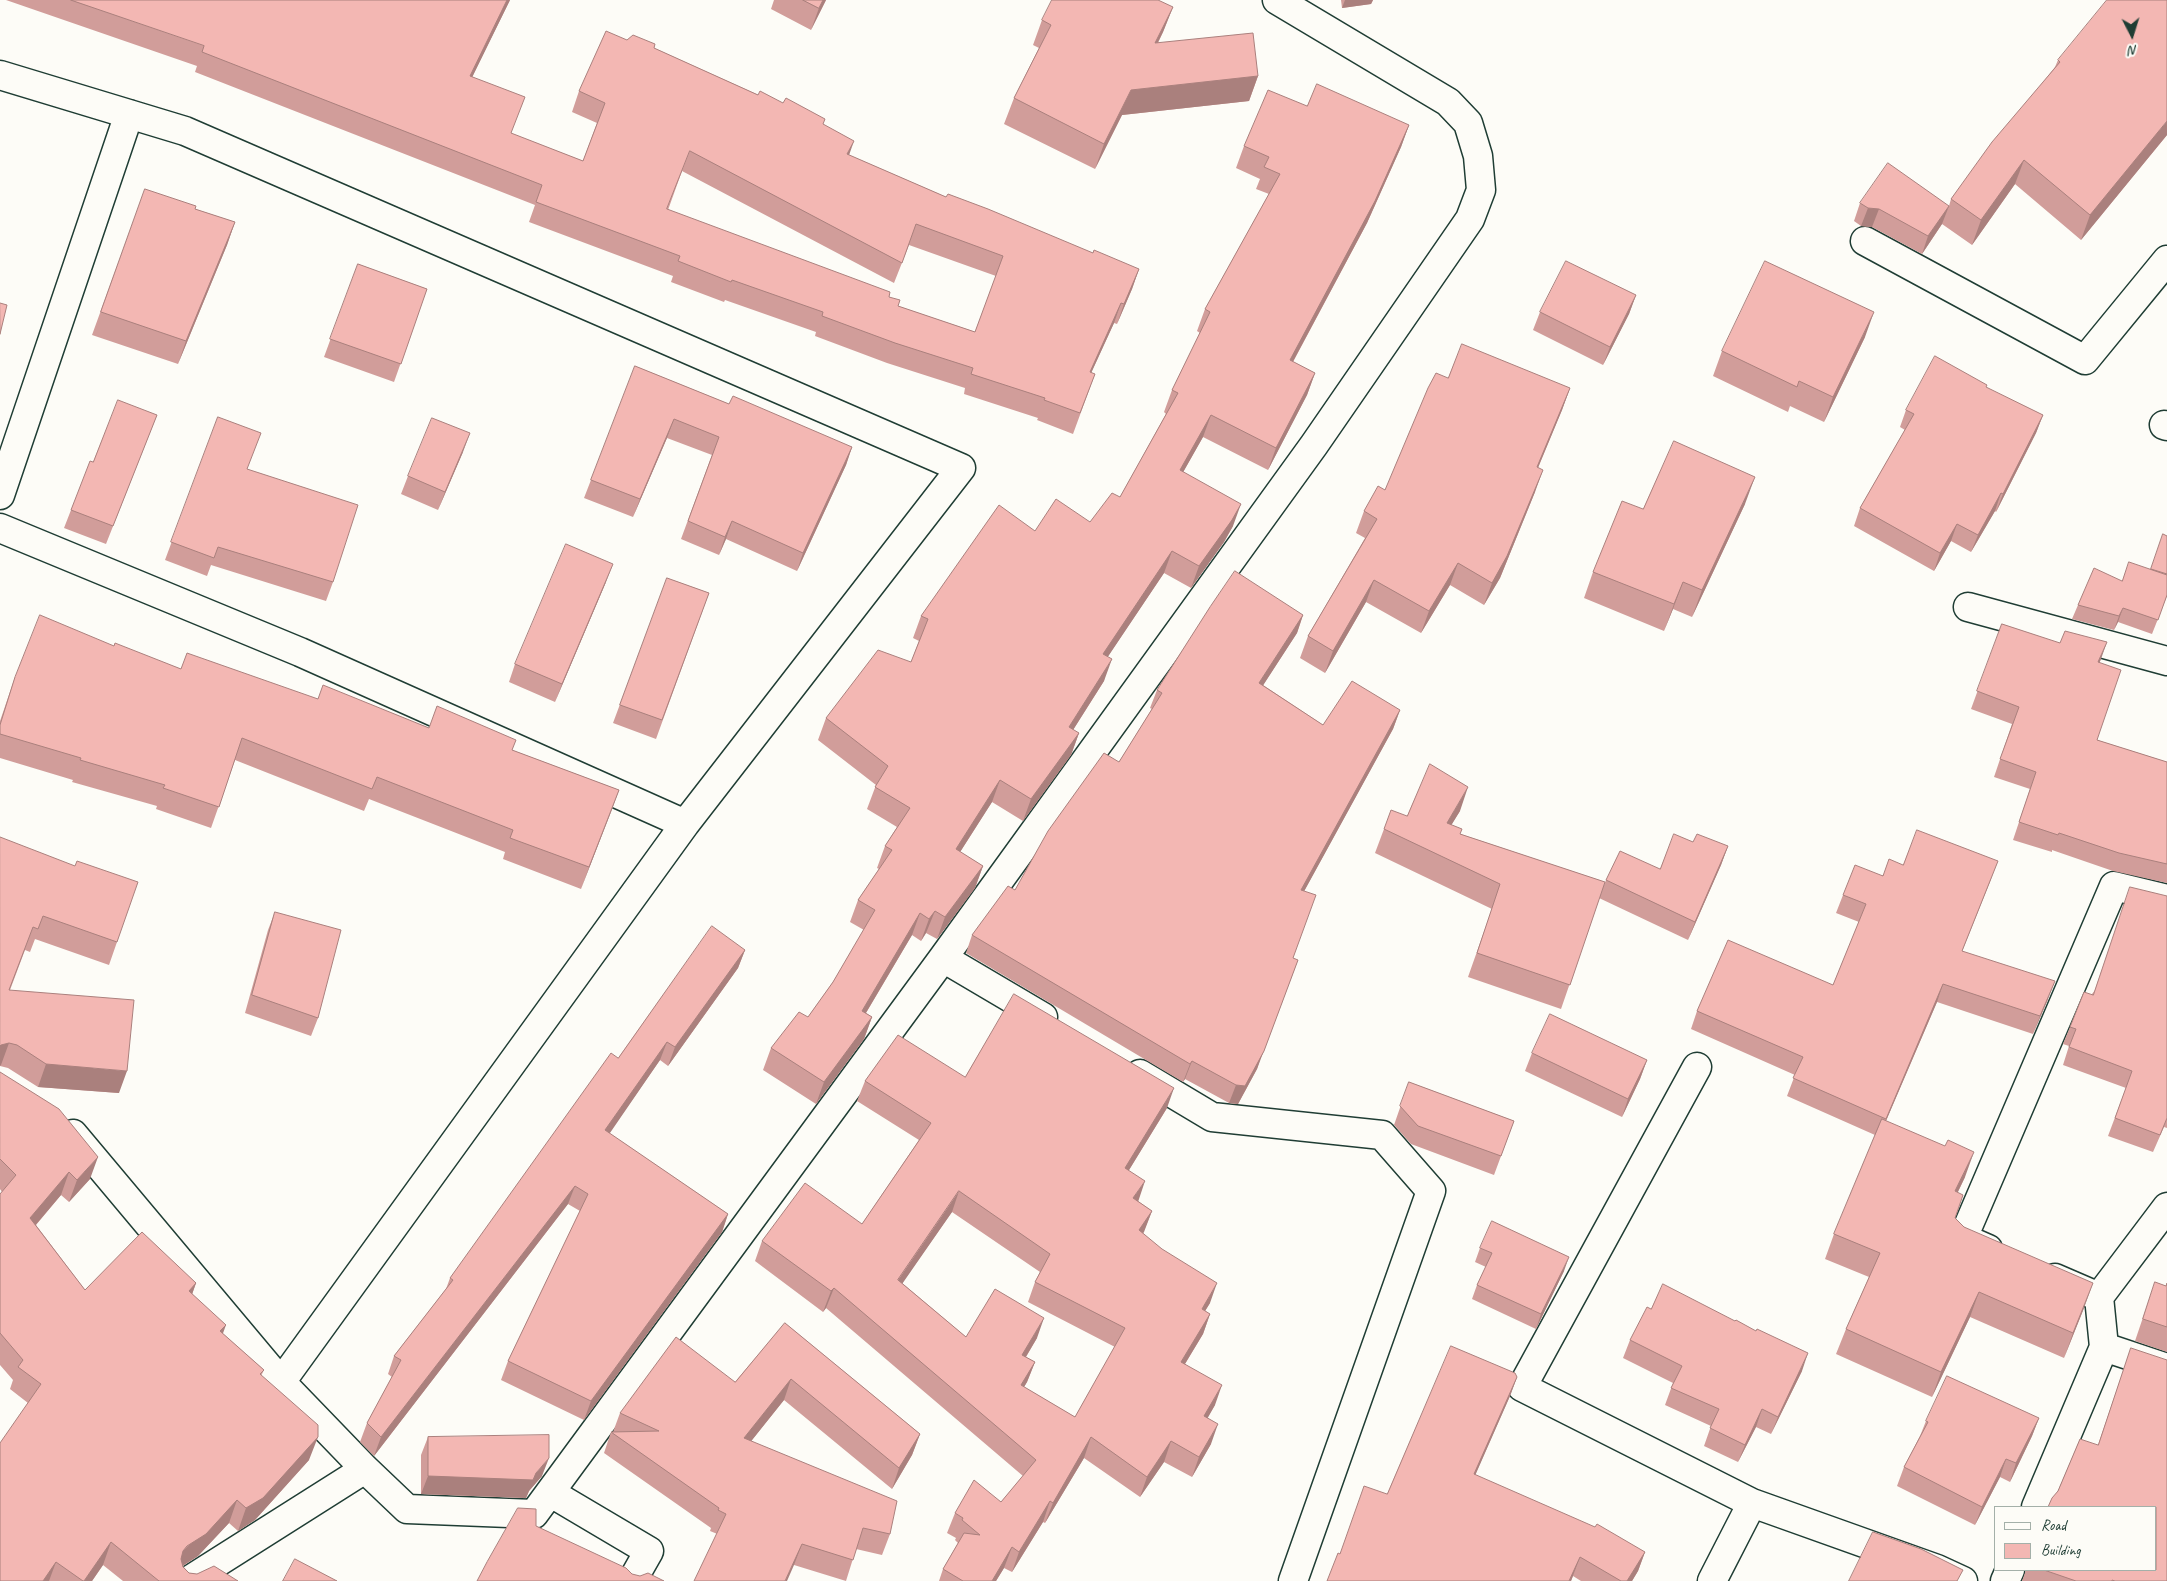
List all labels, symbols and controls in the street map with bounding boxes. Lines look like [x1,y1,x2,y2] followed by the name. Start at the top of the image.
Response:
[2107,10,2157,60] north arrow
[2128,42,2138,59] text: N
[1994,1506,2157,1571] legend
[2041,1516,2066,1535] text: Road
[2041,1541,2080,1560] text: Building

